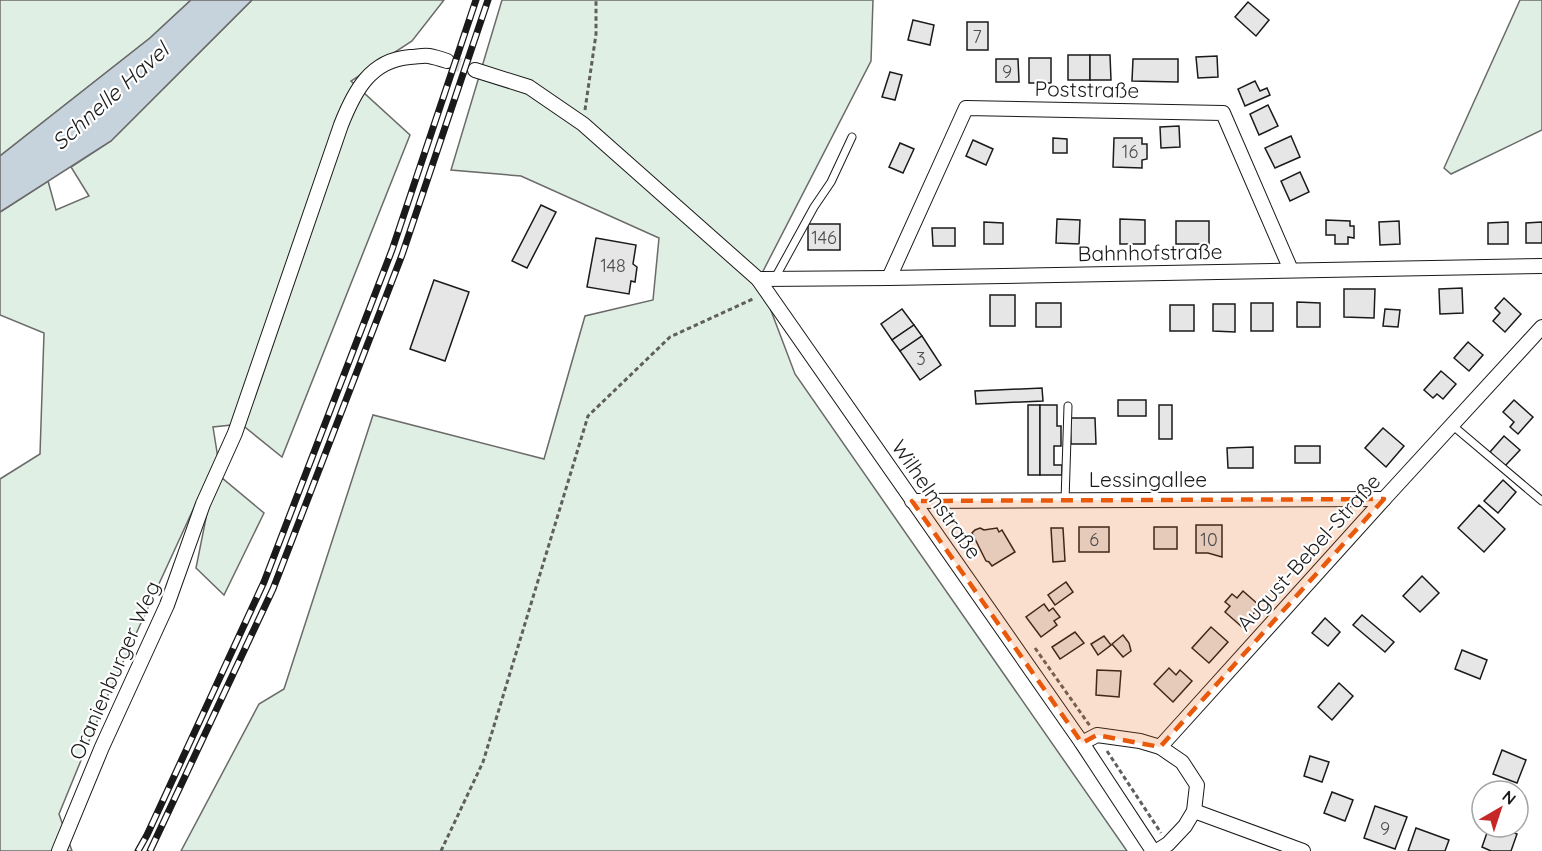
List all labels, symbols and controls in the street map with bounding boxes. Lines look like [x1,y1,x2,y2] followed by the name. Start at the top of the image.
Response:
[972,25,982,48] house number: 7
[46,34,176,156] water label: Schnelle Havel
[1002,60,1012,83] house number: 9
[1035,75,1139,103] street label: Poststraße
[1122,140,1138,163] house number: 16
[811,226,837,249] house number: 146
[1077,238,1223,266] street label: Bahnhofstraße
[600,254,626,277] house number: 148
[916,347,926,370] house number: 3
[886,434,988,564] street label: Wilhelmstraße
[1089,466,1207,492] street label: Lessingallee
[1231,468,1385,636] street label: August-Bebel-Straße
[1089,528,1099,551] house number: 6
[1200,528,1218,551] house number: 10
[63,577,165,763] street label: Oranienburger Weg
[1470,779,1530,839] north arrow
[1499,786,1520,809] text: N
[1380,817,1390,840] house number: 9

